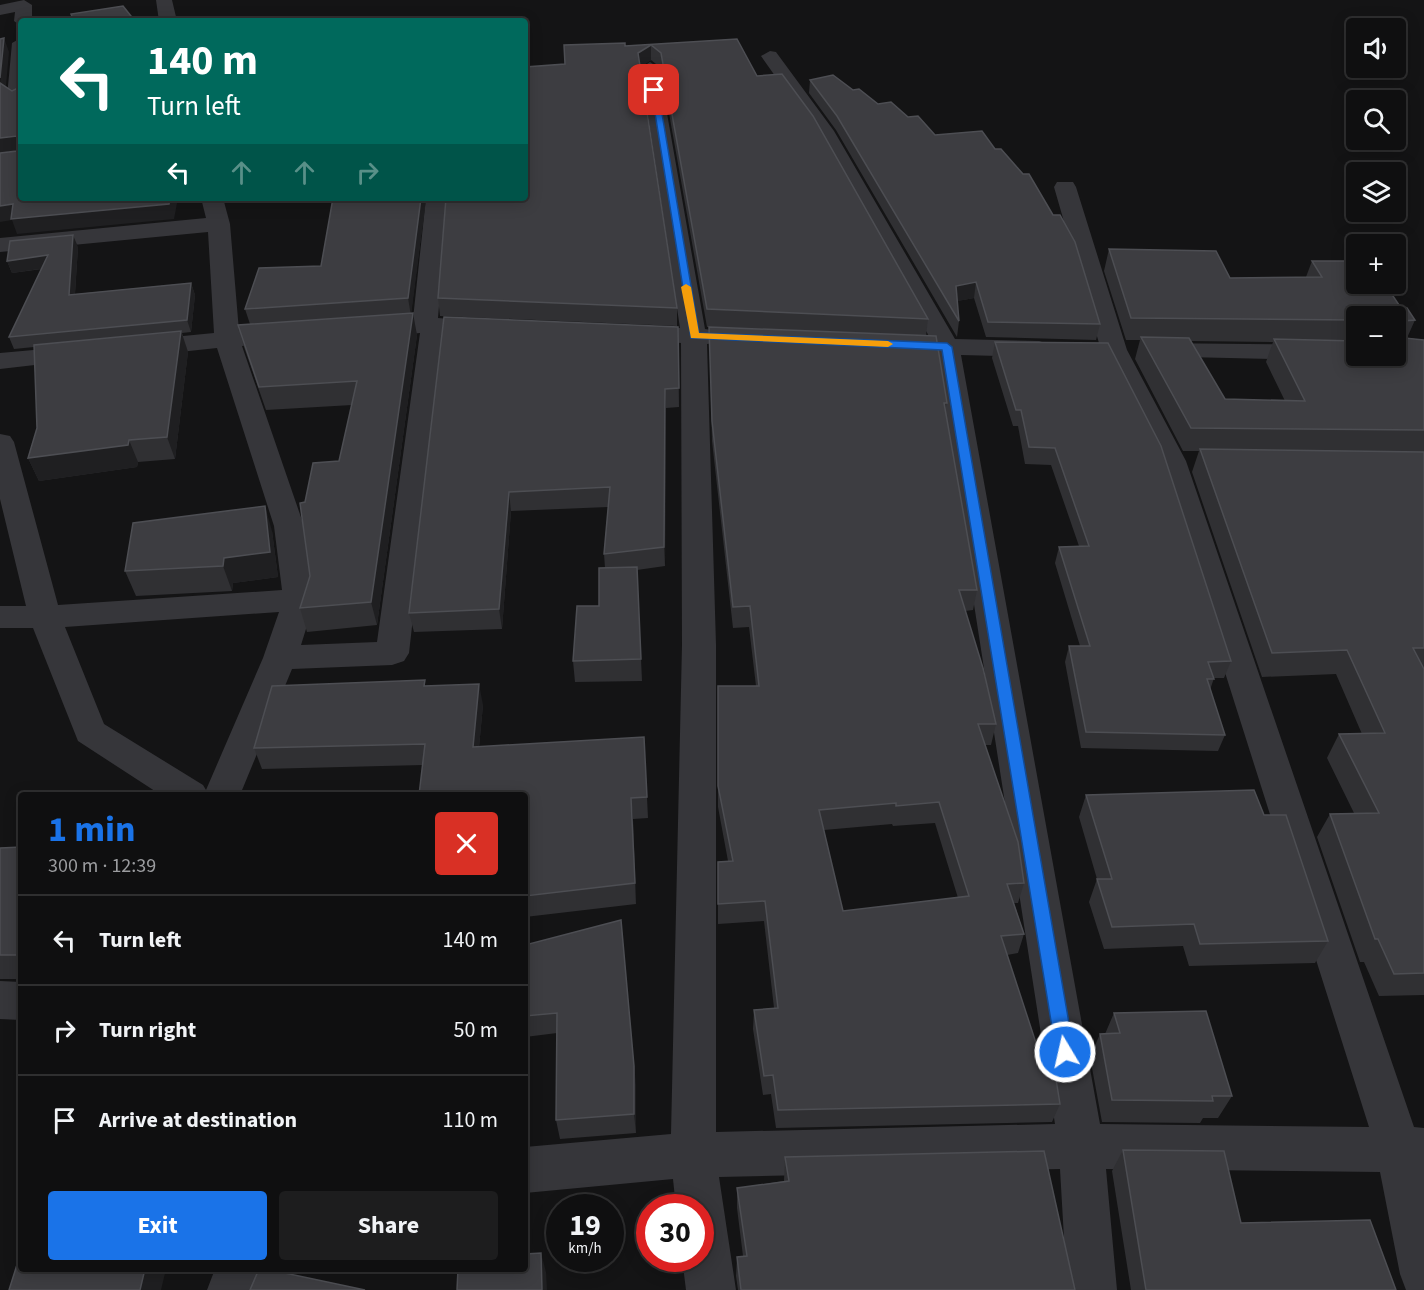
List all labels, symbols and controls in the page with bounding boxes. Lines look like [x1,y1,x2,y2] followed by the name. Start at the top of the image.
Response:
[1346,18,1406,366] map controls
[1346,18,1406,78] button: sound
[147,31,258,91] text: 140 m
[48,42,126,120] icon: left
[628,64,679,115] pin
[637,73,670,106] icon: arrive
[147,87,241,126] text: Turn left
[1346,90,1406,150] button: search
[162,156,195,189] icon: left
[225,156,258,189] icon: ahead
[288,156,321,189] icon: ahead
[351,156,384,189] icon: right
[1346,162,1406,222] button: layers
[1346,234,1406,294] button: +
[1346,306,1406,366] button: −
[48,804,136,855] text: 1 min
[435,812,498,875] button: close
[48,852,156,880] text: 300 m · 12:39
[48,924,81,957] icon: left
[99,924,181,956] text: Turn left
[443,924,498,956] text: 140 m
[48,1014,81,1047] icon: right
[99,1014,196,1046] text: Turn right
[453,1014,498,1046] text: 50 m
[1033,1020,1097,1084] position arrow
[48,1104,81,1137] icon: arrive
[99,1104,297,1136] text: Arrive at destination
[443,1104,498,1136] text: 110 m
[48,1191,267,1260] button: Exit
[279,1191,498,1260] button: Share
[636,1194,714,1272] speed limit sign: 30
[569,1204,601,1247] text: 19
[568,1238,602,1259] text: km/h

